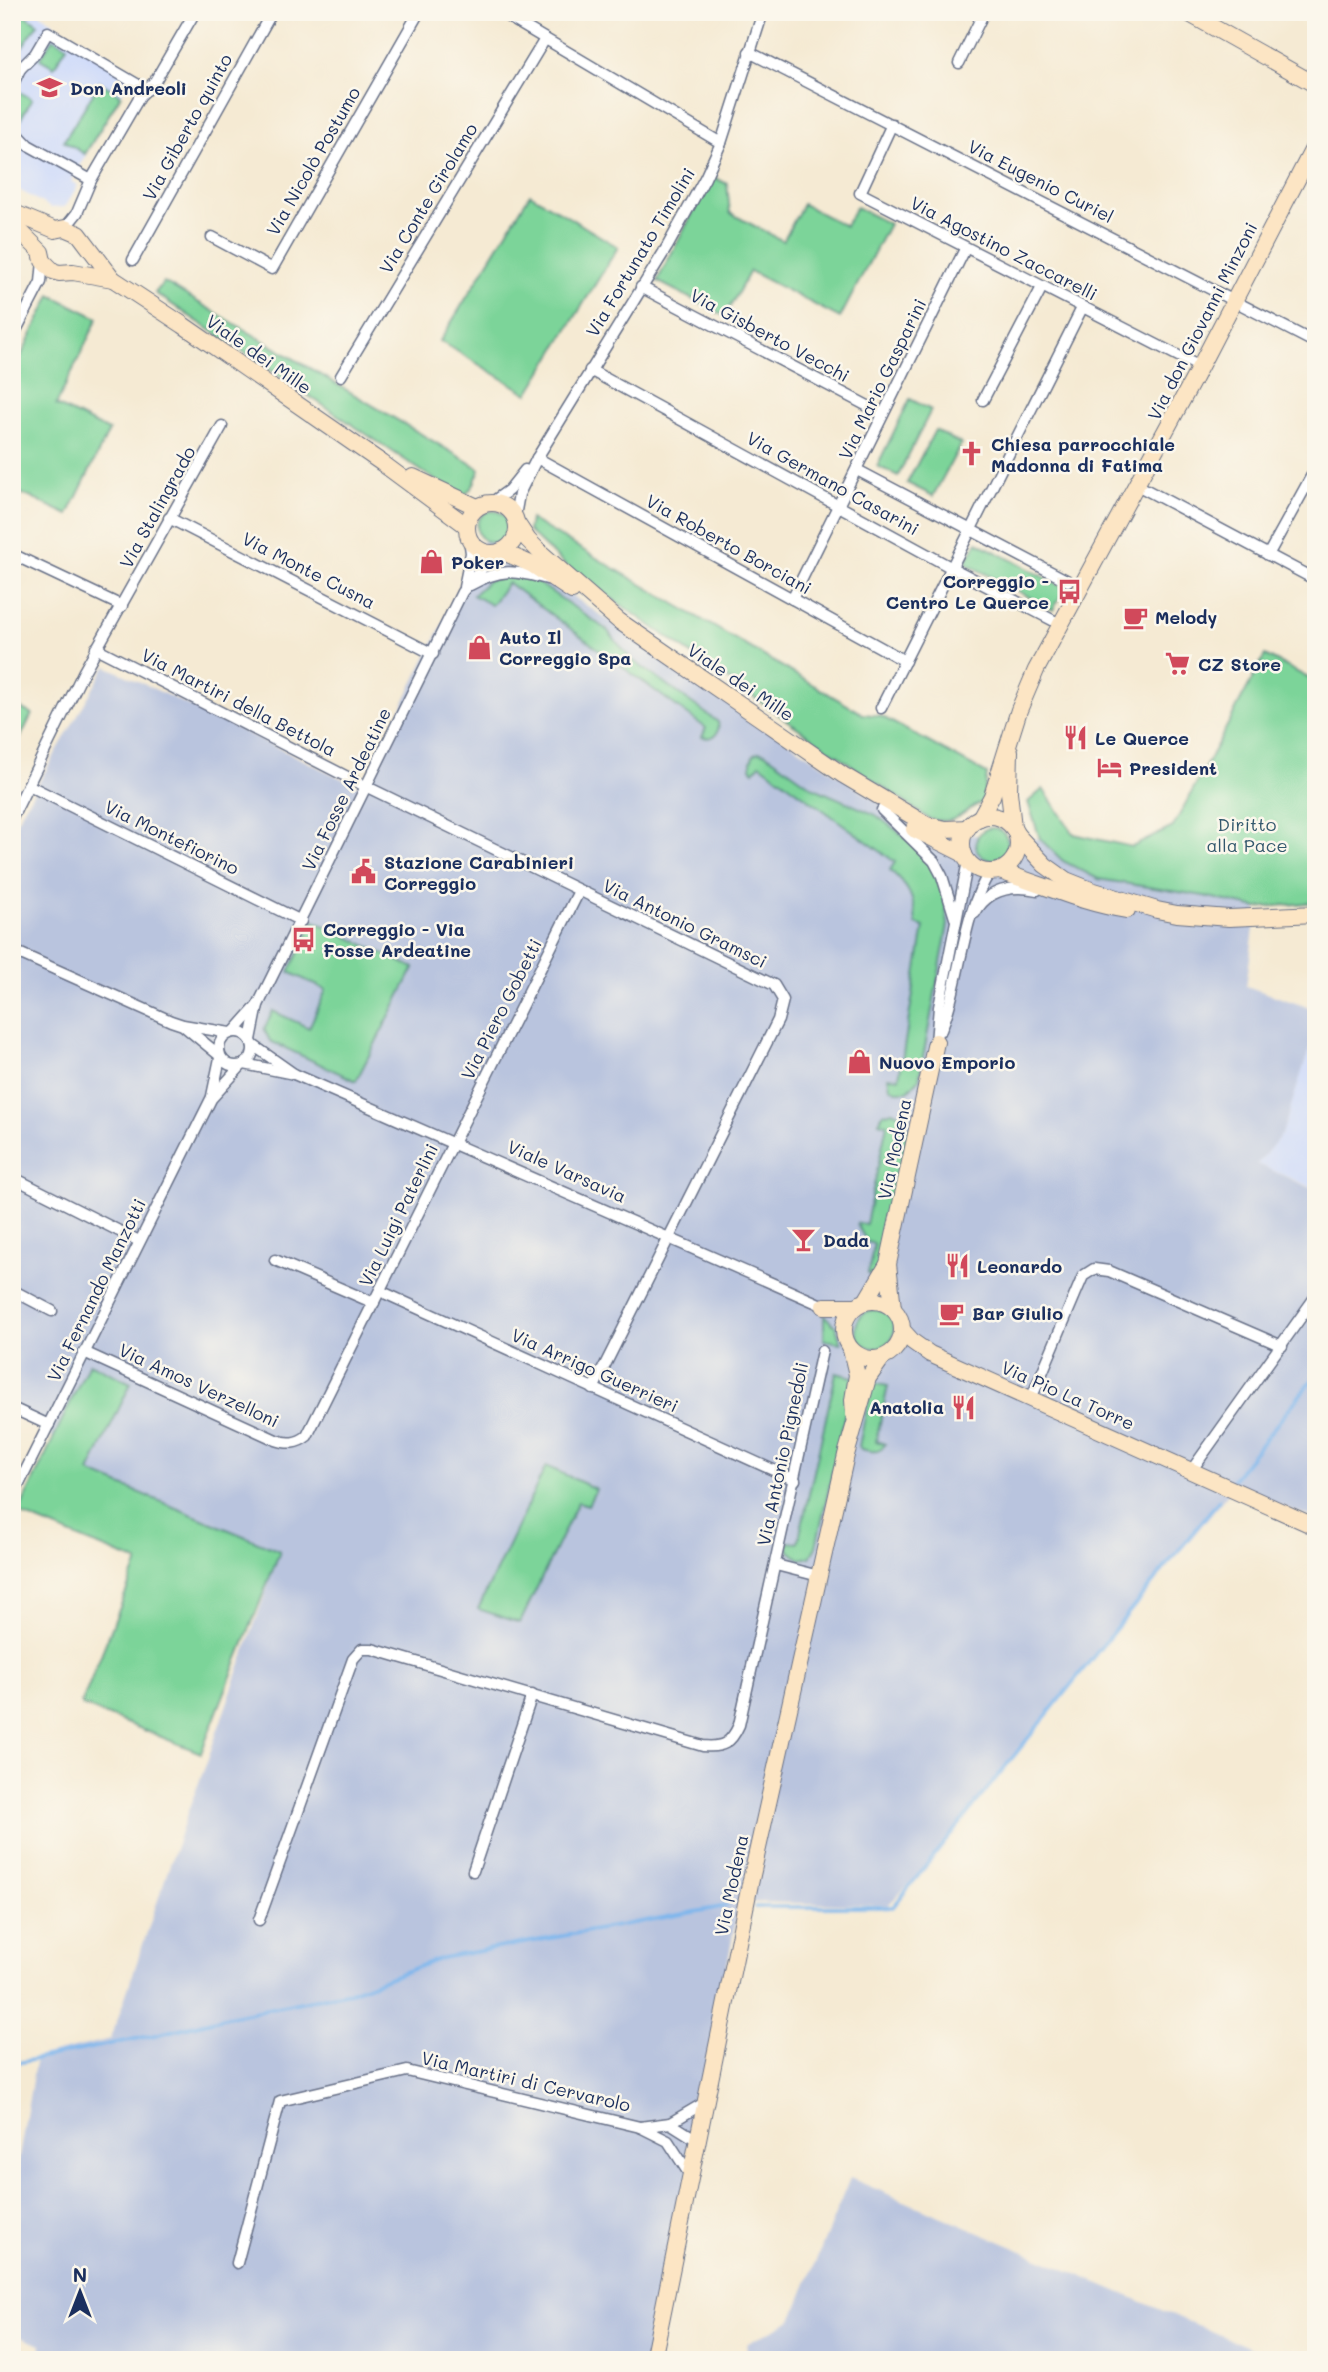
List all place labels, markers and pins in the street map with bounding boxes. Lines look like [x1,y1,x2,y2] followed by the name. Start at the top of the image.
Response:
[36,74,64,102] school or university icon: Don Andreoli
[70,76,187,100] place label: Don Andreoli
[991,432,1175,477] place label: Chiesa parrocchiale Madonna di Fatima
[957,440,985,468] church icon: Chiesa parrocchiale Madonna di Fatima
[417,548,445,576] shop icon: Poker
[451,550,504,574] place label: Poker
[886,569,1049,614] place label: Correggio - Centro Le Querce
[1055,577,1083,605] bus stop icon: Correggio - Centro Le Querce
[1121,603,1149,631] cafe icon: Melody
[1155,605,1217,629] place label: Melody
[499,625,631,670] place label: Auto Il Correggio Spa
[465,633,493,661] shop icon: Auto Il Correggio Spa
[1164,650,1192,678] supermarket icon: CZ Store
[1198,652,1281,676] place label: CZ Store
[1061,724,1089,752] restaurant icon: Le Querce
[1095,726,1189,750] place label: Le Querce
[1095,754,1123,782] hotel icon: President
[1129,756,1217,780] place label: President
[384,850,574,895] place label: Stazione Carabinieri Correggio
[350,858,378,886] public building icon: Stazione Carabinieri Correggio
[323,917,471,962] place label: Correggio - Via Fosse Ardeatine
[289,925,317,953] bus stop icon: Correggio - Via Fosse Ardeatine
[845,1048,873,1076] shop icon: Nuovo Emporio
[879,1050,1016,1074] place label: Nuovo Emporio
[789,1226,817,1254] bar icon: Dada
[823,1228,869,1252] place label: Dada
[943,1252,971,1280] restaurant icon: Leonardo
[977,1254,1062,1278] place label: Leonardo
[938,1299,966,1327] cafe icon: Bar Giulio
[972,1301,1063,1325] place label: Bar Giulio
[950,1393,978,1421] restaurant icon: Anatolia
[869,1395,944,1419] place label: Anatolia

